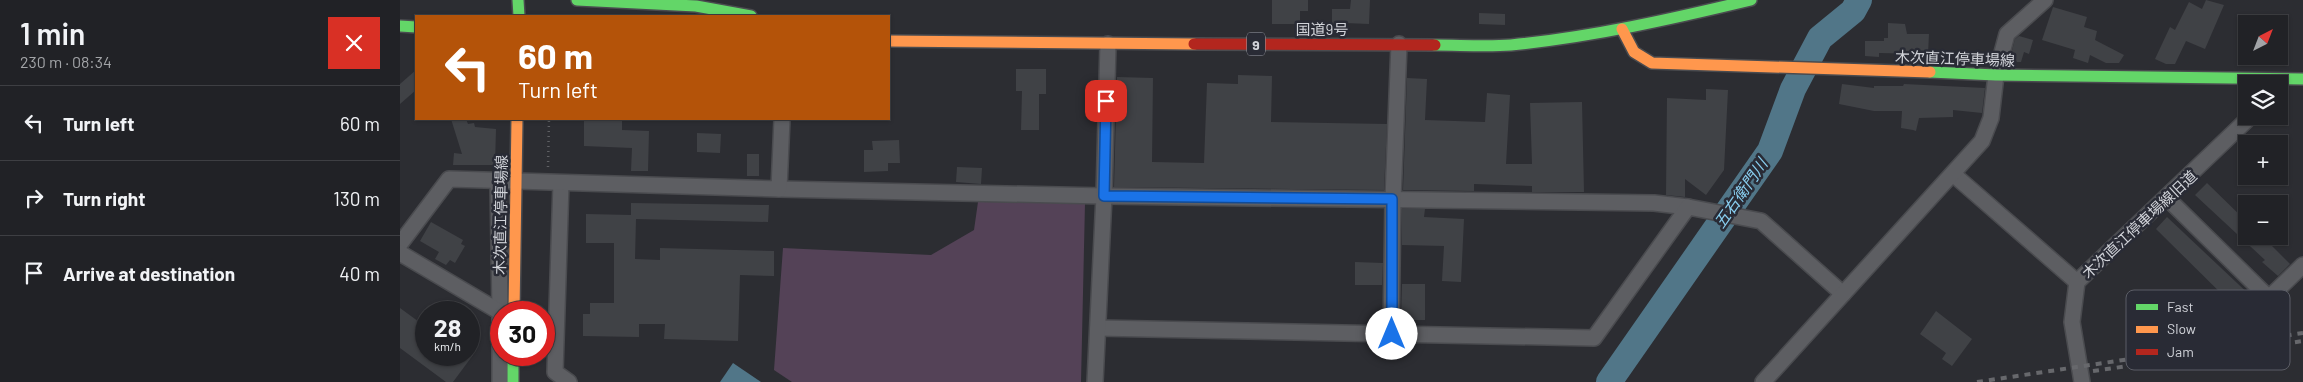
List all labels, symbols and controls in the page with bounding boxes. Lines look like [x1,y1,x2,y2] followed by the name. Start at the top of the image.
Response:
[20,15,85,51] text: 1 min
[2238,15,2288,65] north arrow
[2238,15,2288,245] map controls
[328,17,380,69] button: close
[1296,20,1348,38] street label: 国道9号
[1247,33,1265,56] road number: 9
[518,34,593,76] text: 60 m
[435,35,500,100] icon: left
[1895,47,2015,69] street label: 木次直江停車場線
[20,52,112,71] text: 230 m · 08:34
[2238,75,2288,125] button: layers
[518,76,598,102] text: Turn left
[1085,80,1127,122] pin
[1092,87,1120,115] icon: arrive
[20,109,48,137] icon: left
[63,112,134,135] text: Turn left
[340,112,380,135] text: 60 m
[2238,135,2288,185] button: +
[1709,153,1772,231] water label: 五右衛門川
[490,155,510,275] street label: 木次直江停車場線
[2078,166,2200,282] street label: 木次直江停車場線旧道
[20,184,48,212] icon: right
[63,187,145,210] text: Turn right
[333,187,380,210] text: 130 m
[2238,195,2288,245] button: −
[20,259,48,287] icon: arrive
[63,262,235,285] text: Arrive at destination
[339,262,380,285] text: 40 m
[2126,290,2290,370] legend
[2167,298,2193,315] text: Fast
[490,301,555,366] speed limit sign: 30
[1365,307,1417,359] position arrow
[434,312,461,342] text: 28
[2167,320,2196,337] text: Slow
[434,339,461,353] text: km/h
[2167,343,2194,360] text: Jam

